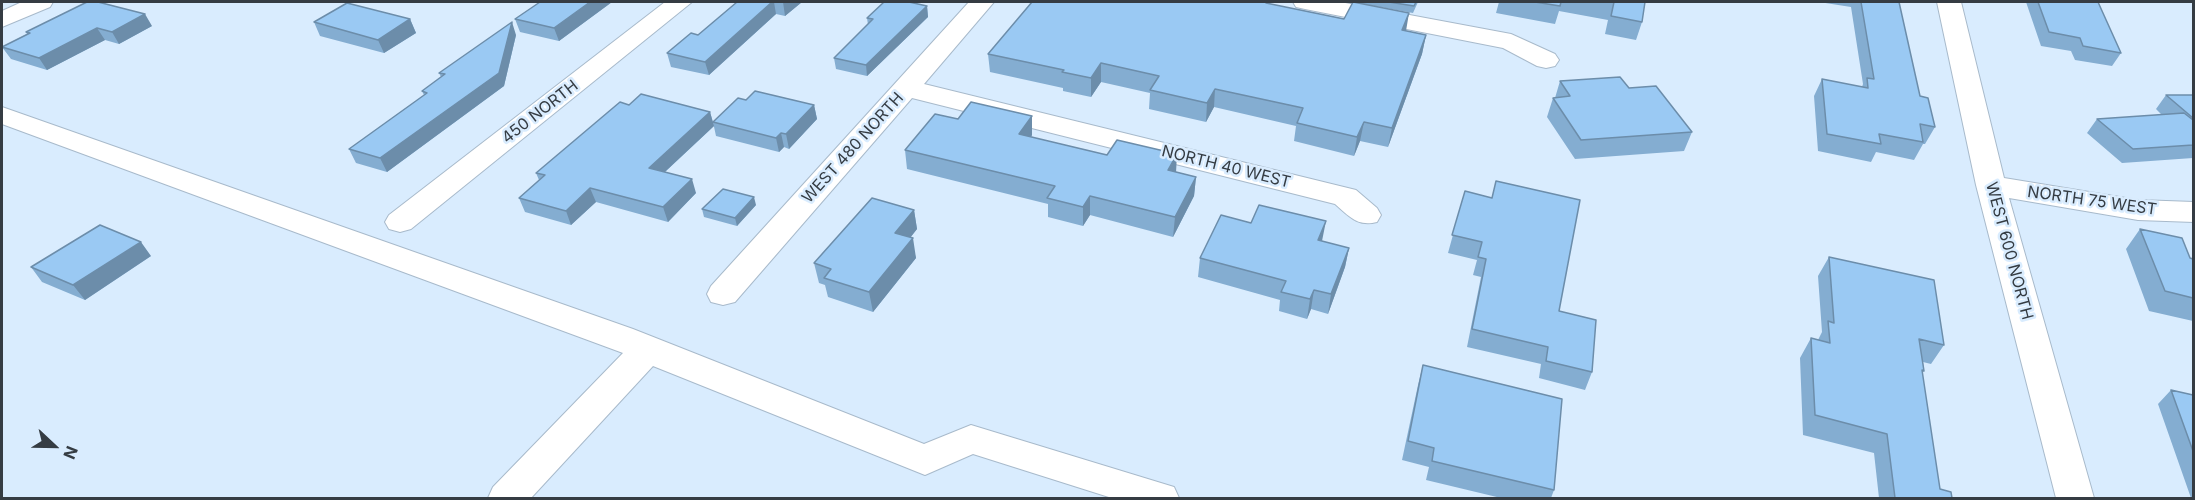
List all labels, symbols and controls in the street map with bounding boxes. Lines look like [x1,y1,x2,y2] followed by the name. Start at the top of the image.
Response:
[498,76,582,148] street label: 450 NORTH
[798,89,908,207] street label: WEST 480 NORTH
[1160,142,1292,192] street label: NORTH 40 WEST
[1981,180,2037,322] street label: WEST 600 NORTH
[2026,182,2158,220] street label: NORTH 75 WEST
[24,416,84,476] north arrow
[59,443,82,462] text: N

